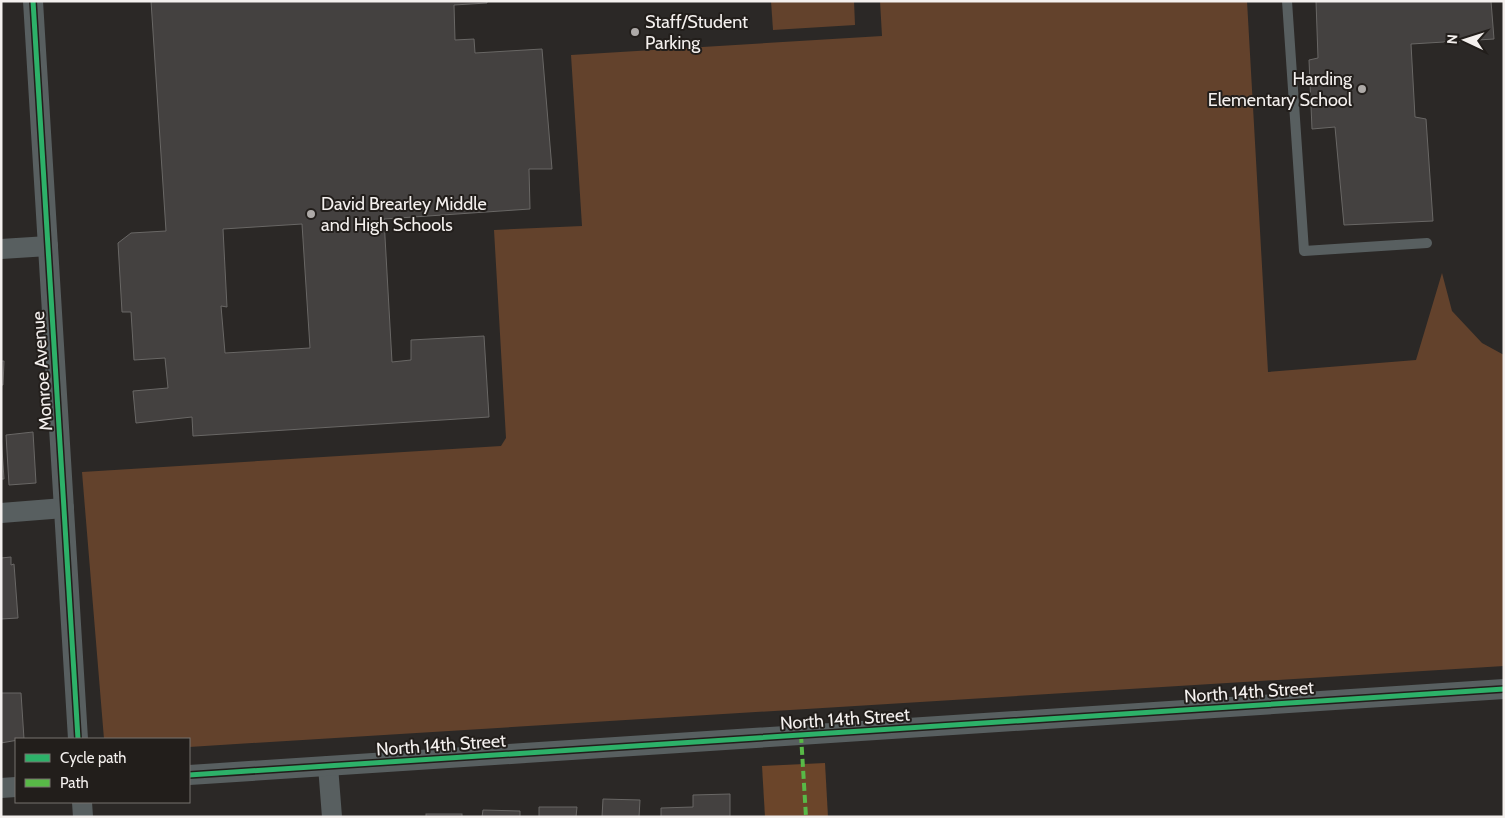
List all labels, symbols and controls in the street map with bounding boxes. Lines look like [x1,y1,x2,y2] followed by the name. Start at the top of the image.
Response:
[645,11,748,54] place label: Staff/Student Parking
[1440,15,1490,65] north arrow
[629,26,641,38] marker: Staff/Student Parking
[1443,34,1461,45] text: N
[1208,68,1353,111] place label: Harding Elementary School
[1356,83,1368,95] marker: Harding Elementary School
[321,193,487,236] place label: David Brearley Middle and High Schools
[305,208,317,220] marker: David Brearley Middle and High Schools
[27,310,57,432] street label: Monroe Avenue
[1183,676,1315,708] street label: North 14th Street
[779,703,911,735] street label: North 14th Street
[375,729,507,761] street label: North 14th Street
[15,738,190,803] legend
[60,749,126,767] text: Cycle path
[60,774,89,792] text: Path

